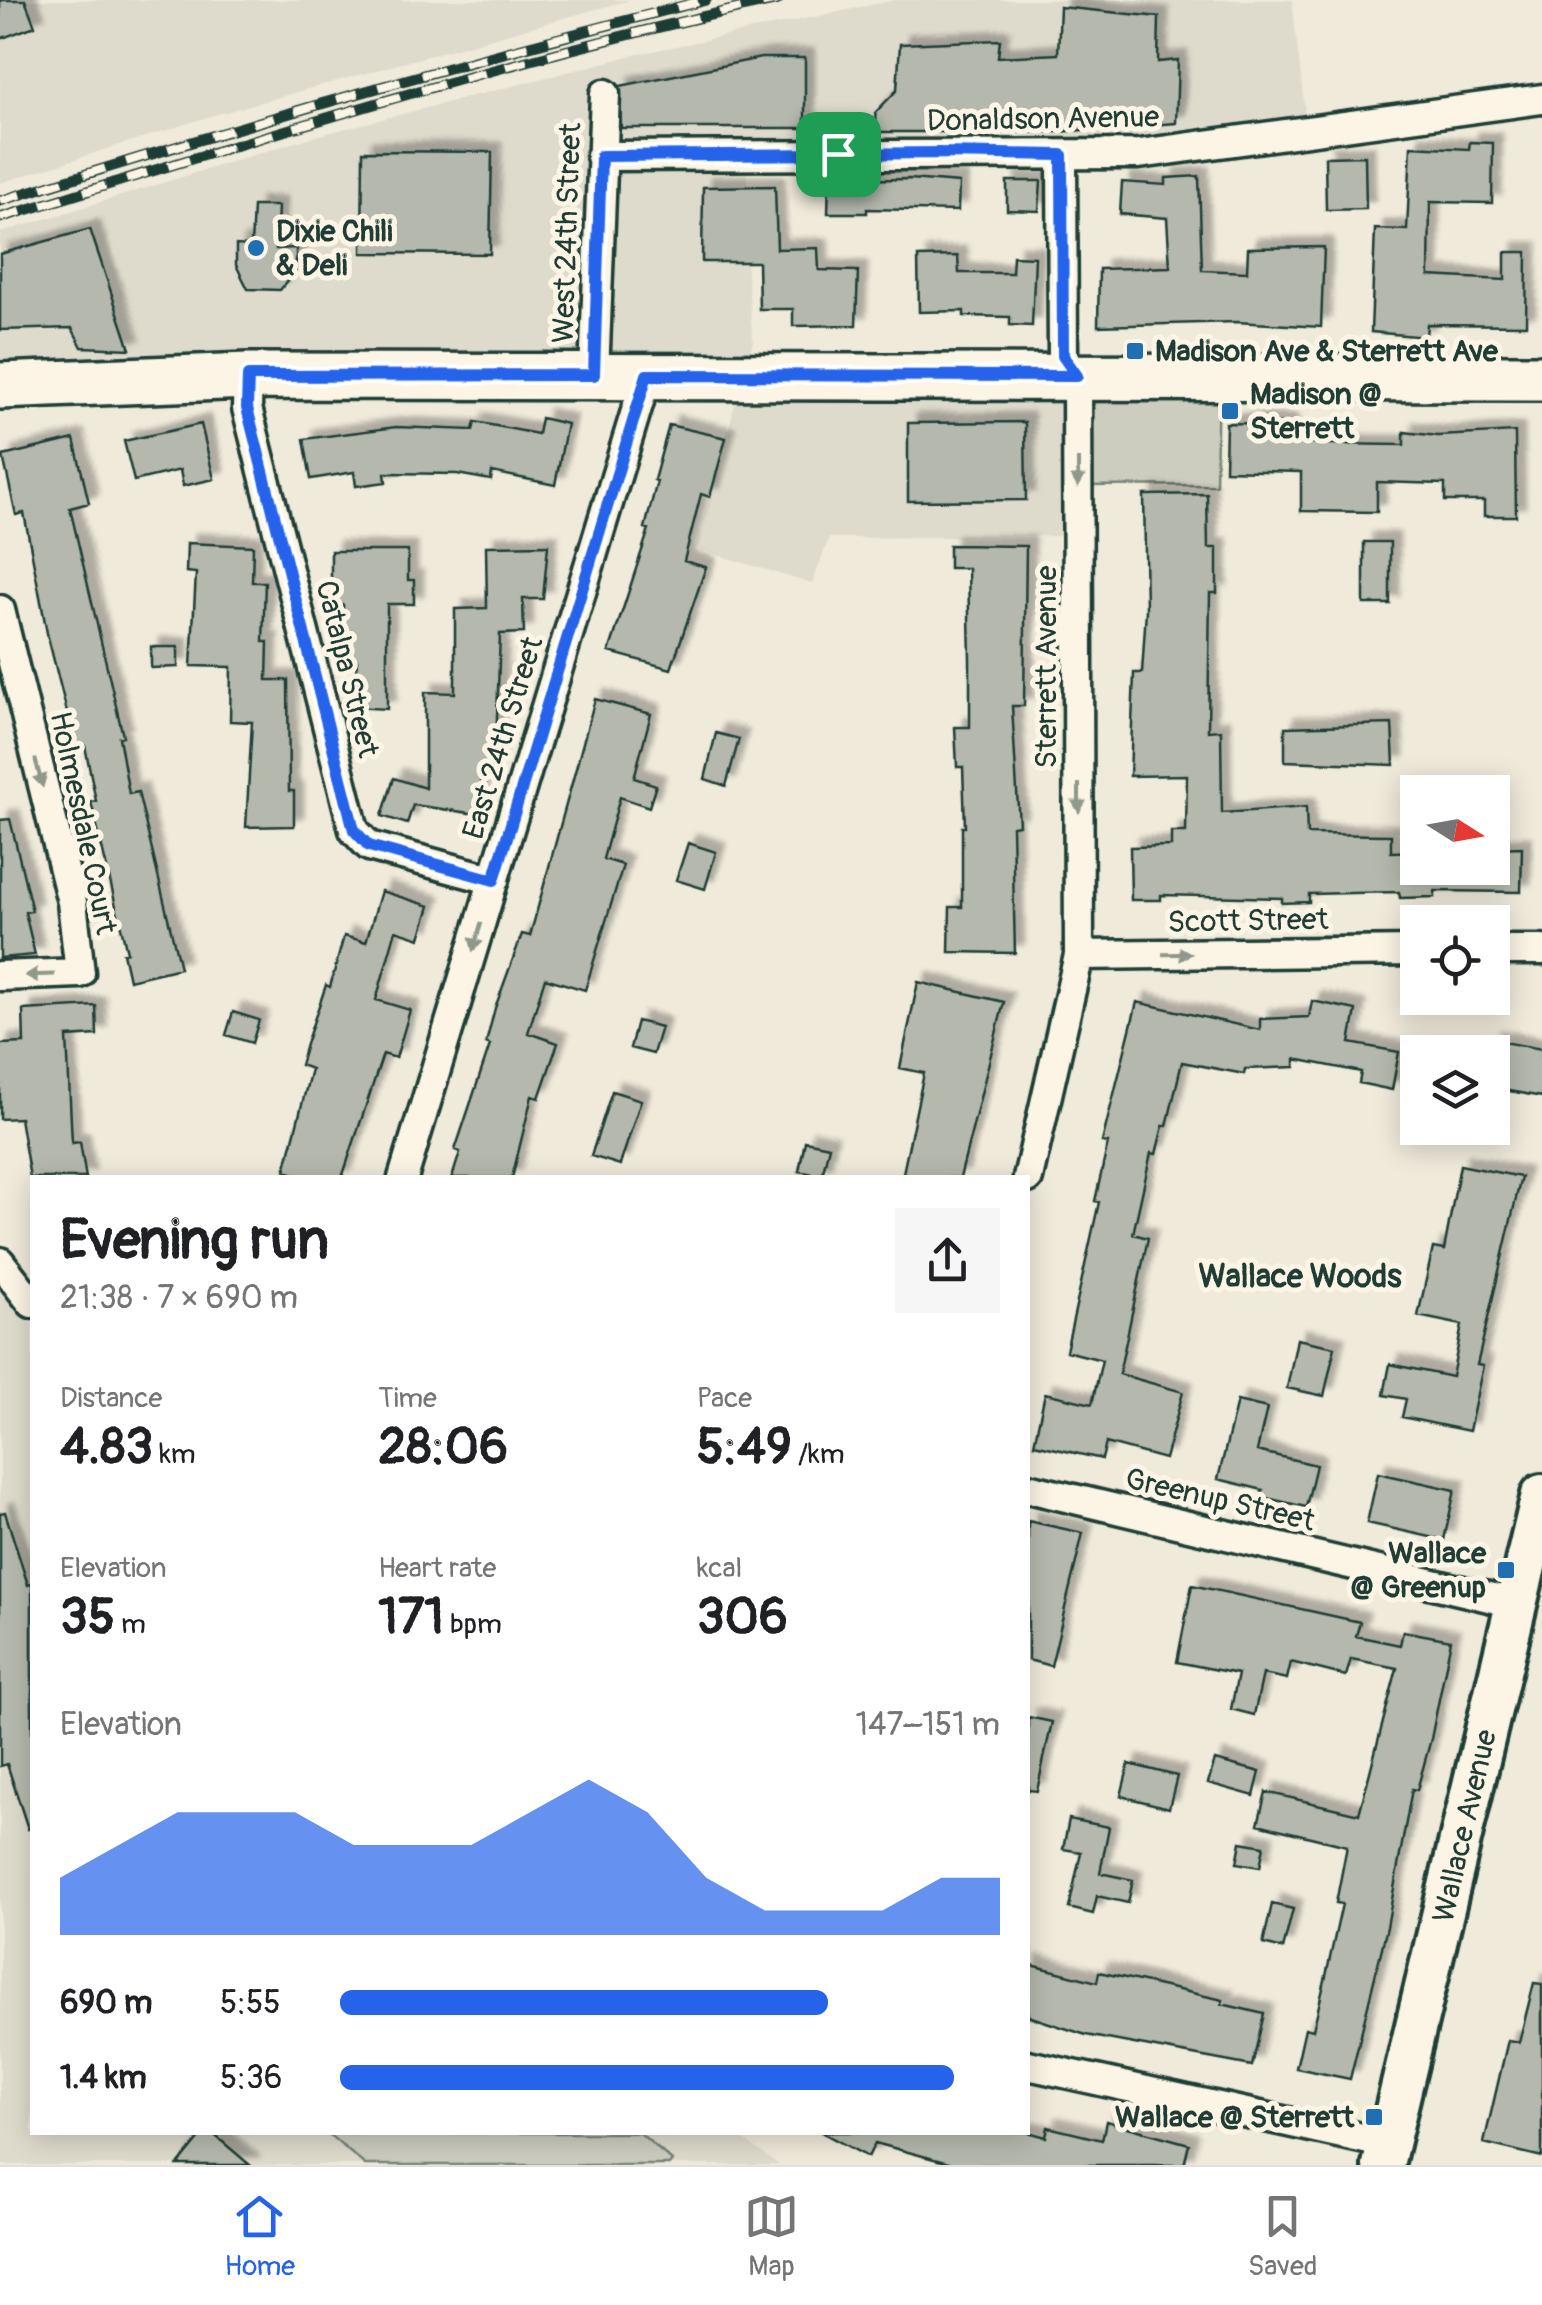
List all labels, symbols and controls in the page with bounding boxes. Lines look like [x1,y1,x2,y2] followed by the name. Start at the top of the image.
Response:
[927,98,1160,140] street label: Donaldson Avenue
[796,112,881,197] pin
[545,121,589,344] street label: West 24th Street
[811,127,866,182] icon: arrive
[276,213,393,284] place label: Dixie Chili & Deli
[245,237,267,259] marker: Dixie Chili & Deli
[1155,333,1499,370] place label: Madison Ave & Sterrett Ave
[1124,340,1146,362] marker: Madison Ave & Sterrett Ave
[1250,376,1382,447] place label: Madison @ Sterrett
[1219,400,1241,422] marker: Madison @ Sterrett
[1070,458,1086,490] one-way arrow
[1028,565,1065,768] street label: Sterrett Avenue
[307,577,387,762] street label: Catalpa Street
[455,631,552,844] street label: East 24th Street
[41,708,125,939] street label: Holmesdale Court
[31,758,47,789] one-way arrow
[1400,775,1510,885] north arrow
[1400,775,1510,1145] map controls
[1071,783,1087,815] one-way arrow
[1167,901,1330,941] street label: Scott Street
[1400,905,1510,1015] button: locate
[468,922,483,952] one-way arrow
[1161,946,1193,962] one-way arrow
[24,967,56,983] one-way arrow
[1400,1035,1510,1145] button: layers
[60,1206,329,1275] text: Evening run
[895,1208,1000,1313] button: share
[1198,1257,1402,1297] district label: Wallace Woods
[60,1278,298,1318] text: 21:38 · 7 × 690 m
[60,1381,162,1416] text: Distance
[378,1381,437,1416] text: Time
[697,1381,752,1416] text: Pace
[60,1416,153,1479] text: 4.83
[378,1416,508,1479] text: 28:06
[697,1416,792,1479] text: 5:49
[153,1437,196,1472] text: km
[792,1437,845,1472] text: /km
[1122,1460,1319,1540] street label: Greenup Street
[1350,1535,1487,1606] place label: Wallace @ Greenup
[60,1551,167,1586] text: Elevation
[378,1551,496,1586] text: Heart rate
[697,1551,742,1586] text: kcal
[1495,1559,1517,1581] marker: Wallace @ Greenup
[60,1586,115,1649] text: 35
[378,1586,444,1649] text: 171
[697,1586,788,1649] text: 306
[115,1607,146,1642] text: m
[444,1607,502,1642] text: bpm
[60,1705,182,1745] text: Elevation
[855,1705,1000,1745] text: 147–151 m
[1425,1726,1505,1926] street label: Wallace Avenue
[60,1983,152,2023] text: 690 m
[220,1983,281,2023] text: 5:55
[60,2058,147,2098] text: 1.4 km
[220,2058,282,2098] text: 5:36
[1115,2099,1355,2136] place label: Wallace @ Sterrett
[1363,2106,1385,2128] marker: Wallace @ Sterrett
[224,2189,295,2284] tab: Home
[744,2189,799,2284] tab: Map
[1248,2189,1317,2284] tab: Saved

